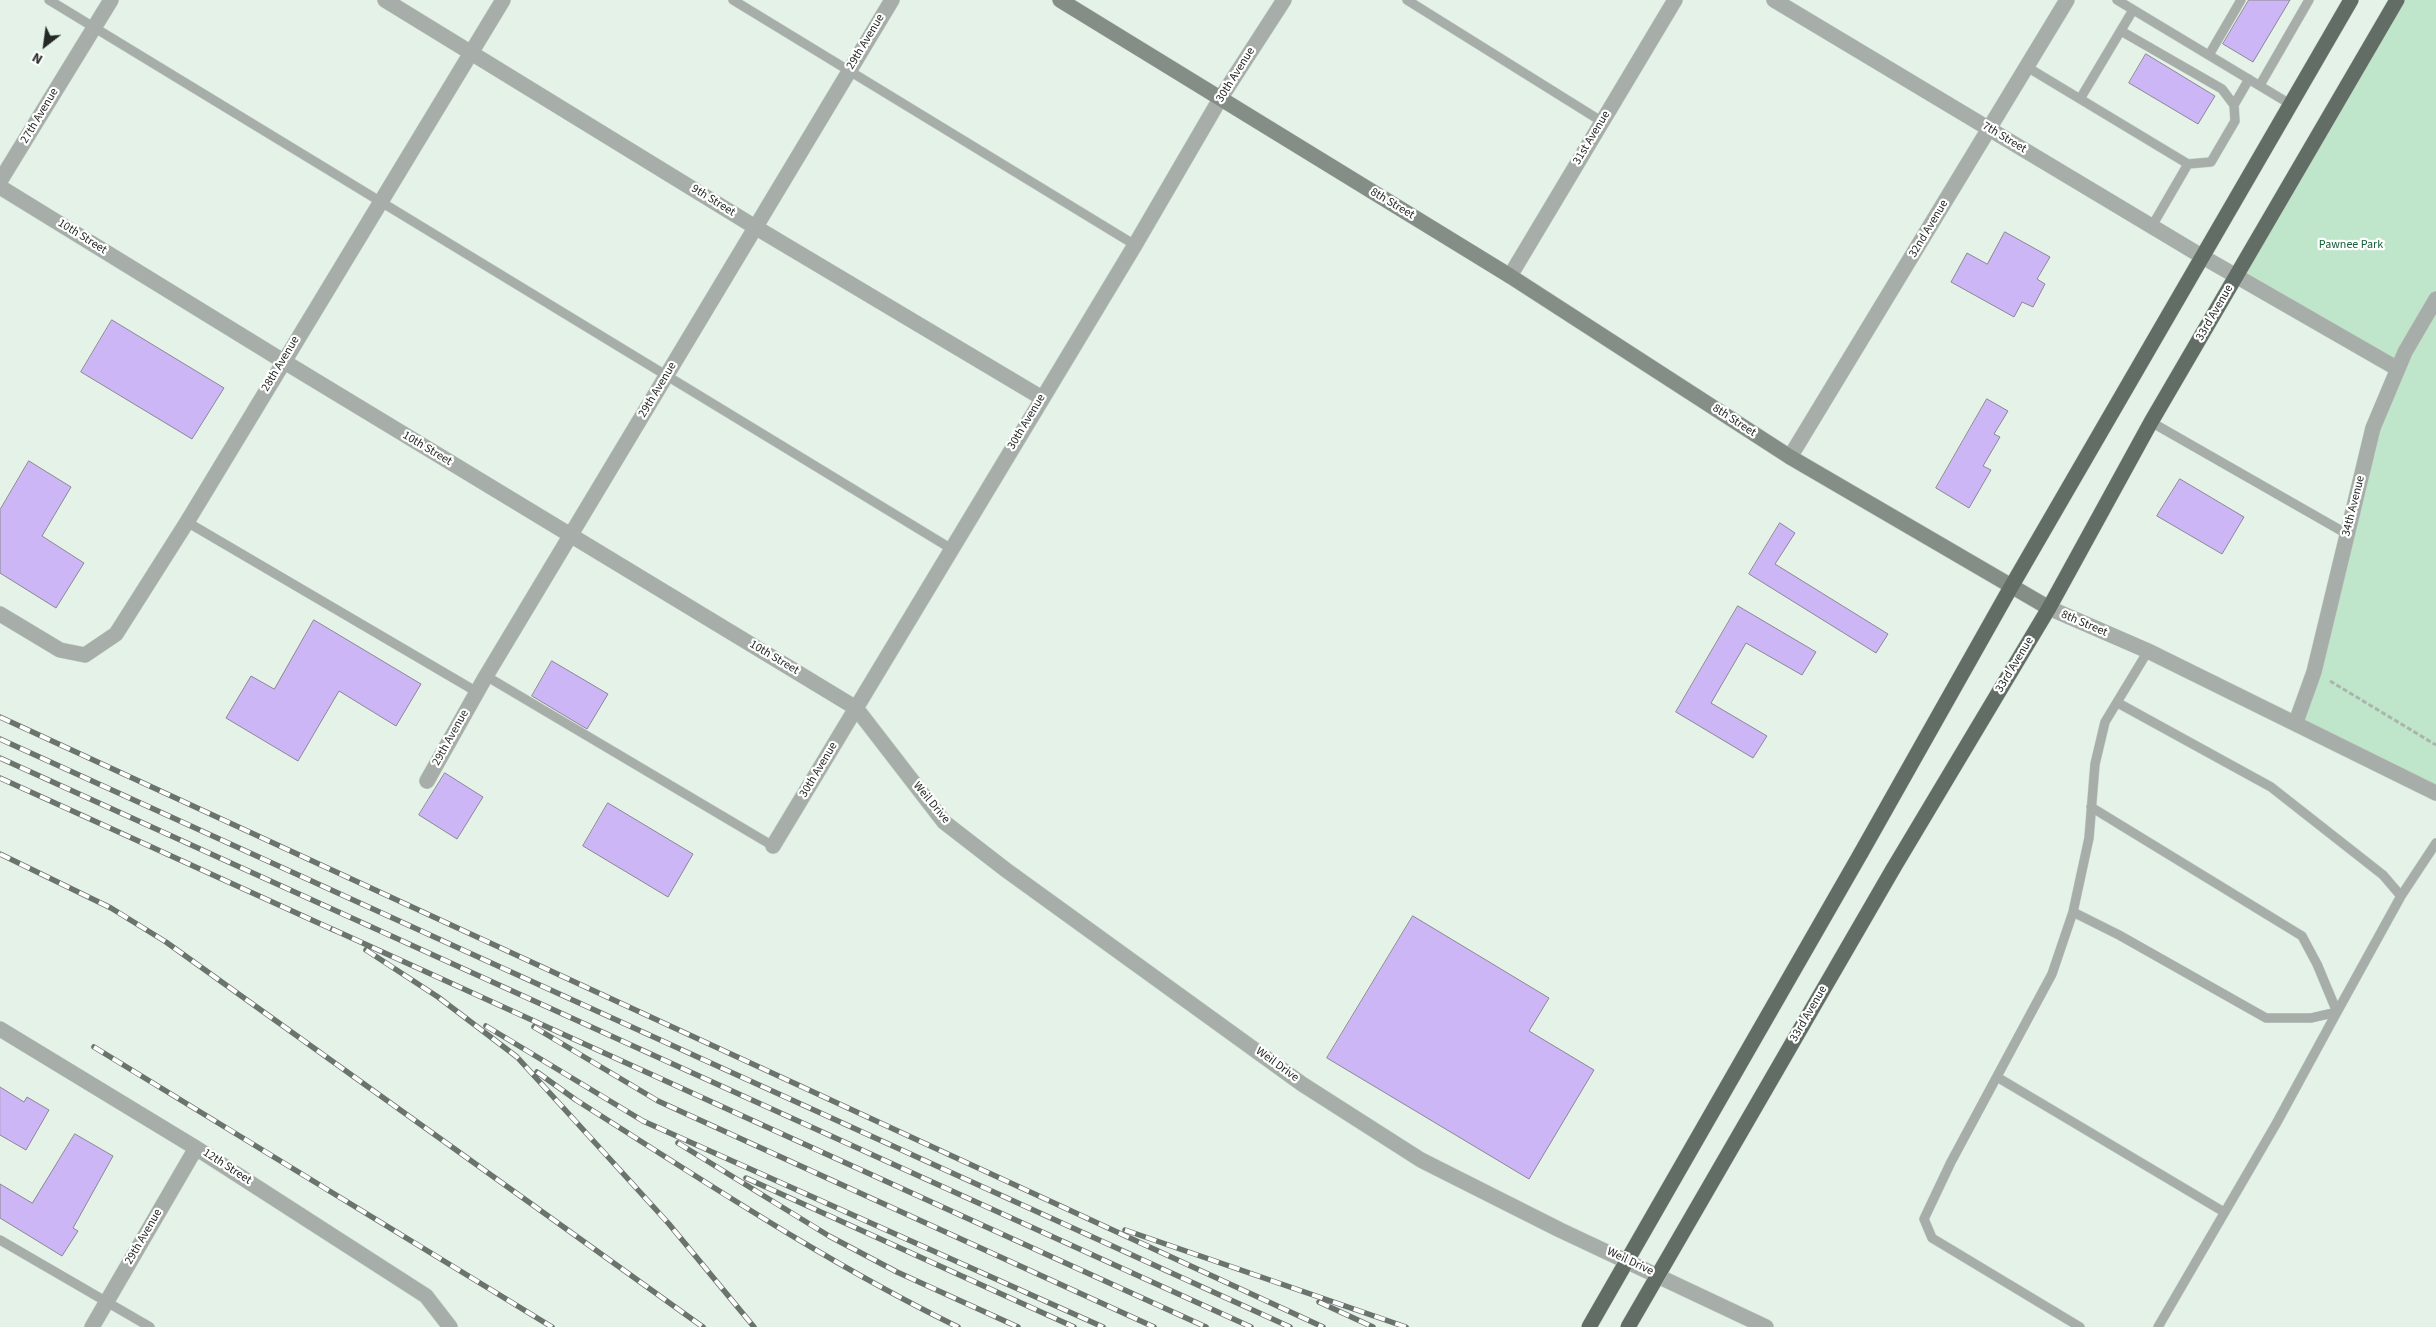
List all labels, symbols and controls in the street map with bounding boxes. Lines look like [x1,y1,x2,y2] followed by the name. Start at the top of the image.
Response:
[844,12,888,72] street label: 29th Avenue
[20,20,70,70] north arrow
[1213,45,1259,105] street label: 30th Avenue
[28,47,47,69] text: N
[18,86,62,146] street label: 27th Avenue
[1570,109,1614,167] street label: 31st Avenue
[1979,119,2029,157] street label: 7th Street
[688,182,738,220] street label: 9th Street
[1367,185,1417,223] street label: 8th Street
[1906,198,1952,260] street label: 32nd Avenue
[55,216,109,258] street label: 10th Street
[2319,238,2383,252] park label: Pawnee Park
[2193,283,2237,343] street label: 33rd Avenue
[259,334,303,394] street label: 28th Avenue
[636,360,680,420] street label: 29th Avenue
[1005,392,1049,452] street label: 30th Avenue
[1710,402,1758,440] street label: 8th Street
[400,429,454,469] street label: 10th Street
[2340,474,2368,538] street label: 34th Avenue
[2059,608,2109,640] street label: 8th Street
[1993,635,2037,695] street label: 33rd Avenue
[747,638,801,678] street label: 10th Street
[430,707,472,769] street label: 29th Avenue
[797,740,841,800] street label: 30th Avenue
[909,779,953,827] street label: Weil Drive
[1787,984,1831,1044] street label: 33rd Avenue
[1253,1045,1301,1085] street label: Weil Drive
[200,1146,254,1188] street label: 12th Street
[122,1207,166,1267] street label: 29th Avenue
[1604,1245,1656,1279] street label: Weil Drive

